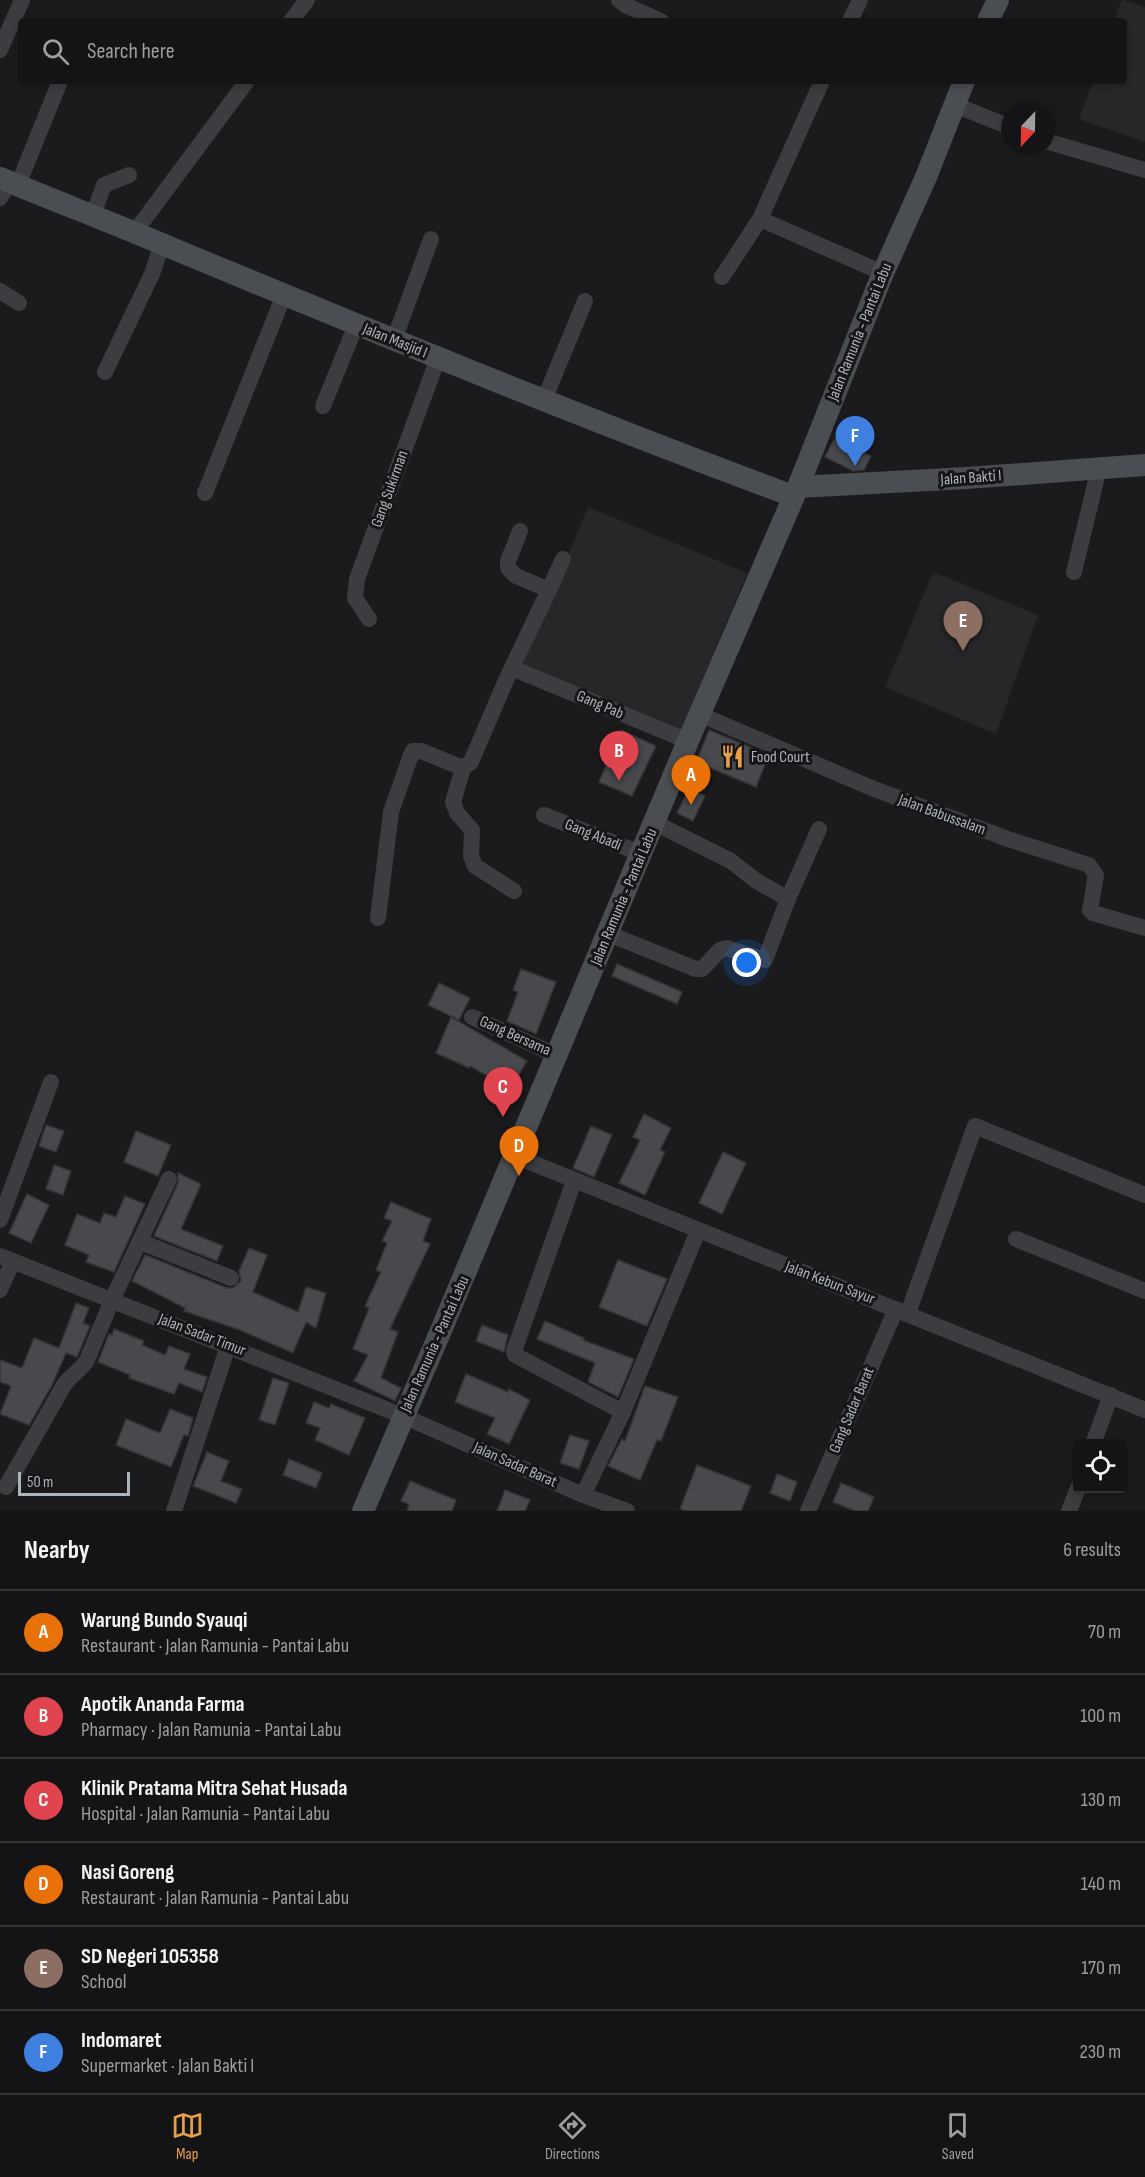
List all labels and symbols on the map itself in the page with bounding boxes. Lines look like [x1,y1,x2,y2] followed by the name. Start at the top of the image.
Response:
[1001,102,1055,156] north arrow
[823,260,896,405] street label: Jalan Ramunia - Pantai Labu
[359,319,430,362] street label: Jalan Masjid I
[836,416,874,466] pin: F
[367,448,413,530] street label: Gang Sukirman
[939,466,1002,490] street label: Jalan Bakti I
[944,602,982,651] pin: E
[574,687,626,723] street label: Gang Pab
[600,732,638,781] pin: B
[720,744,746,770] restaurant icon: Food Court
[751,748,810,767] place label: Food Court
[672,756,710,805] pin: A
[895,790,988,840] street label: Jalan Babussalam
[562,815,624,855] street label: Gang Abadi
[586,826,661,969] street label: Jalan Ramunia - Pantai Labu
[732,948,761,977] your location
[476,1012,554,1060] street label: Gang Bersama
[484,1068,522,1117] pin: C
[500,1126,538,1176] pin: D
[782,1257,878,1309] street label: Jalan Kebun Sayur
[396,1273,474,1416] street label: Jalan Ramunia - Pantai Labu
[155,1309,249,1360] street label: Jalan Sadar Timur
[825,1364,879,1456] street label: Gang Sadar Barat
[469,1438,560,1492] street label: Jalan Sadar Barat
[18,1469,130,1496] scale bar

